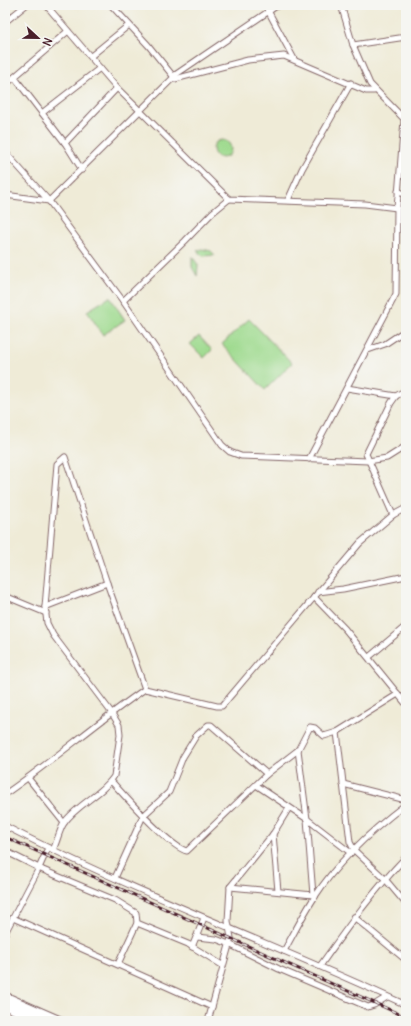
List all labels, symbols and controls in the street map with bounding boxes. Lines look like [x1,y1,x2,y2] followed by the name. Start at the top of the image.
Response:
[18,18,58,58] north arrow
[39,36,55,48] text: N

